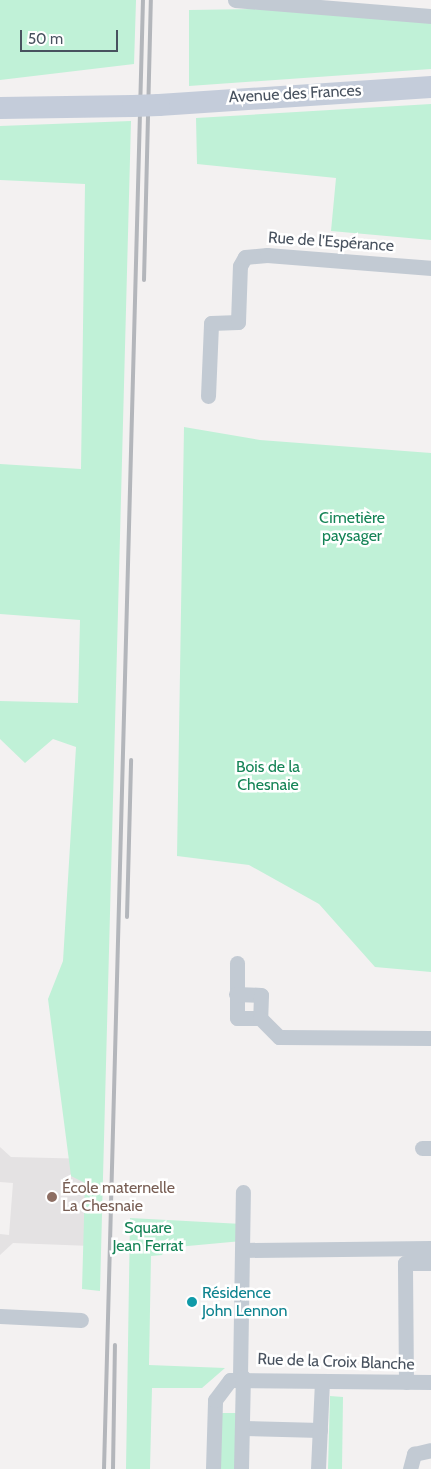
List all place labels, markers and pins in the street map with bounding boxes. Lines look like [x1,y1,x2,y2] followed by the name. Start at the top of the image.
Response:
[62,1178,175,1216] place label: École maternelle La Chesnaie
[46,1191,58,1203] marker: École maternelle La Chesnaie
[202,1283,288,1321] place label: Résidence John Lennon
[186,1296,198,1308] marker: Résidence John Lennon

